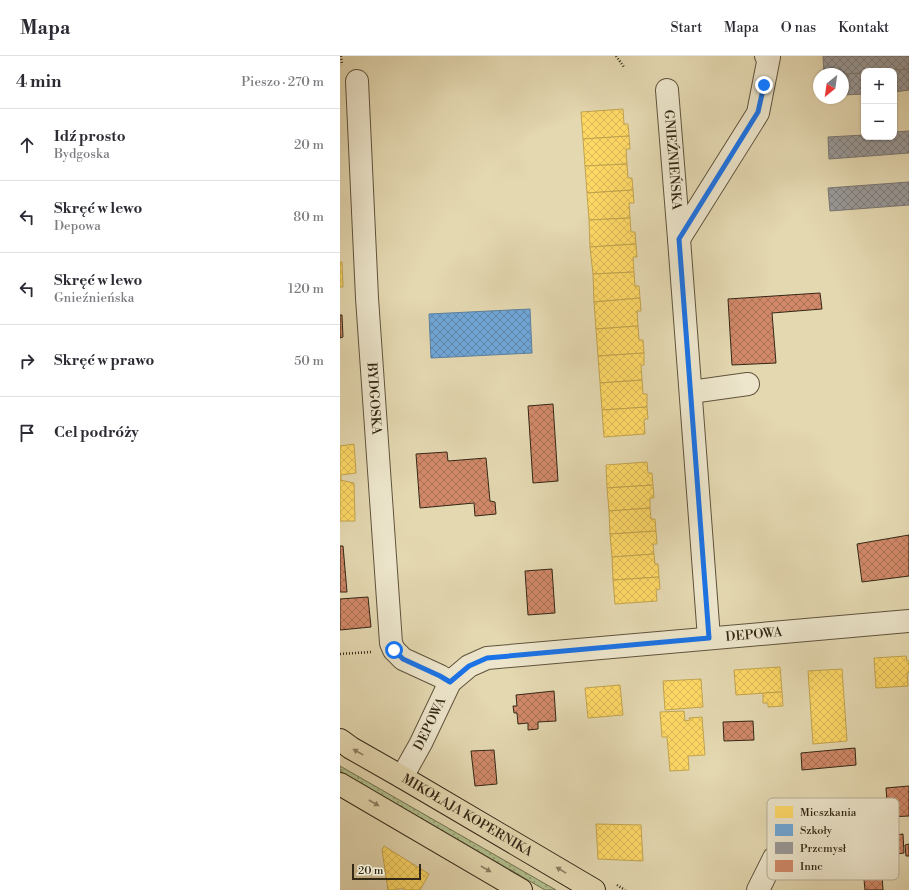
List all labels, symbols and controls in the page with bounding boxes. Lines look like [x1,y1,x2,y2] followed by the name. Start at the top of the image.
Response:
[20,16,70,40] text: Mapa
[670,19,702,37] text: Start
[724,19,759,37] text: Mapa
[781,19,816,37] text: O nas
[838,19,889,37] text: Kontakt
[813,68,849,104] north arrow
[861,68,897,140] map controls
[861,68,897,104] button: +
[16,71,61,93] text: 4 min
[241,74,324,90] text: Pieszo · 270 m
[755,76,773,94] route end
[861,104,897,140] button: −
[661,109,685,211] street label: GNIEŹNIEŃSKA
[54,127,126,146] text: Idź prosto
[16,134,38,156] icon: ahead
[294,137,324,153] text: 20 m
[54,146,110,162] text: Bydgoska
[54,199,142,218] text: Skręć w lewo
[16,206,38,228] icon: left
[293,209,324,225] text: 80 m
[54,218,101,234] text: Depowa
[54,271,142,290] text: Skręć w lewo
[16,278,38,300] icon: left
[288,281,324,297] text: 120 m
[54,290,134,306] text: Gnieźnieńska
[16,350,38,372] icon: right
[54,351,154,370] text: Skręć w prawo
[294,353,324,369] text: 50 m
[363,361,385,436] street label: BYDGOSKA
[16,422,38,444] icon: arrive
[54,423,139,442] text: Cel podróży
[725,624,784,645] street label: DEPOWA
[385,641,403,659] route start
[410,694,450,753] street label: DEPOWA
[352,749,364,756] one-way arrow
[399,771,536,861] street label: MIKOŁAJA KOPERNIKA
[767,798,899,880] legend
[368,800,380,807] one-way arrow
[800,806,857,820] text: Mieszkania
[800,824,833,838] text: Szkoły
[800,842,847,856] text: Przemysł
[800,860,823,874] text: Inne
[352,862,421,881] scale bar
[358,864,383,878] text: 20 m
[480,866,492,873] one-way arrow
[555,867,567,874] one-way arrow

